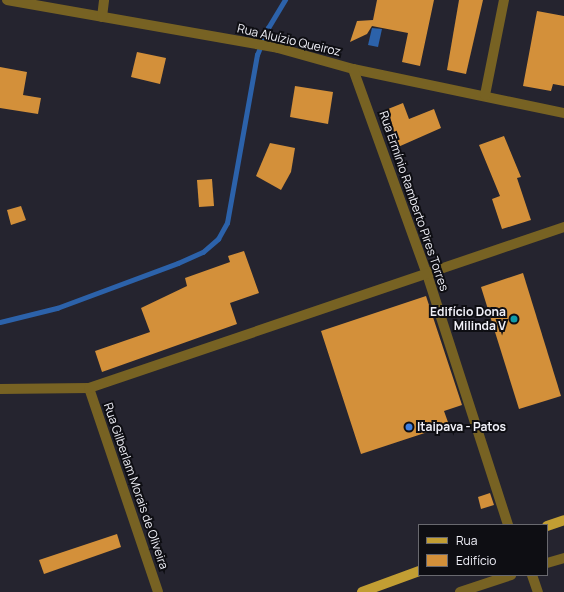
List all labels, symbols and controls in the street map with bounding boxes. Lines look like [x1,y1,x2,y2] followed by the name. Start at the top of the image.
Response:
[236,21,342,59] street label: Rua Aluízio Queiroz
[376,109,452,293] street label: Rua Ermínio Ramberto Pires Torres
[430,305,506,333] place label: Edifício Dona Milinda V
[509,314,519,324] marker: Edifício Dona Milinda V
[101,401,171,571] street label: Rua Gilberlam Morais de Oliveira
[417,420,506,434] place label: Itaipava - Patos
[404,422,414,432] marker: Itaipava - Patos
[418,524,548,576] legend
[456,532,477,549] text: Rua
[456,552,496,569] text: Edifício

